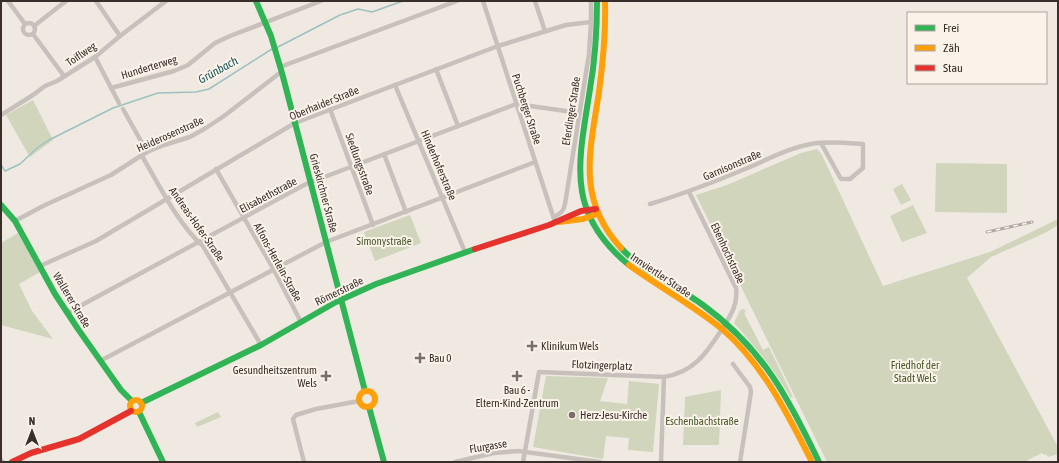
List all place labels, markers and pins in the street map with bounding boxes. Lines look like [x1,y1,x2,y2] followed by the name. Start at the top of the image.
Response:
[526,340,538,352] marker: Klinikum Wels
[541,340,599,352] place label: Klinikum Wels
[414,352,426,364] marker: Bau 0
[429,352,451,364] place label: Bau 0
[233,364,317,389] place label: Gesundheitszentrum Wels
[320,370,332,382] marker: Gesundheitszentrum Wels
[511,370,523,382] marker: Bau 6 - Eltern-Kind-Zentrum
[475,384,559,409] place label: Bau 6 - Eltern-Kind-Zentrum
[580,409,647,421] place label: Herz-Jesu-Kirche
[567,410,577,420] marker: Herz-Jesu-Kirche

